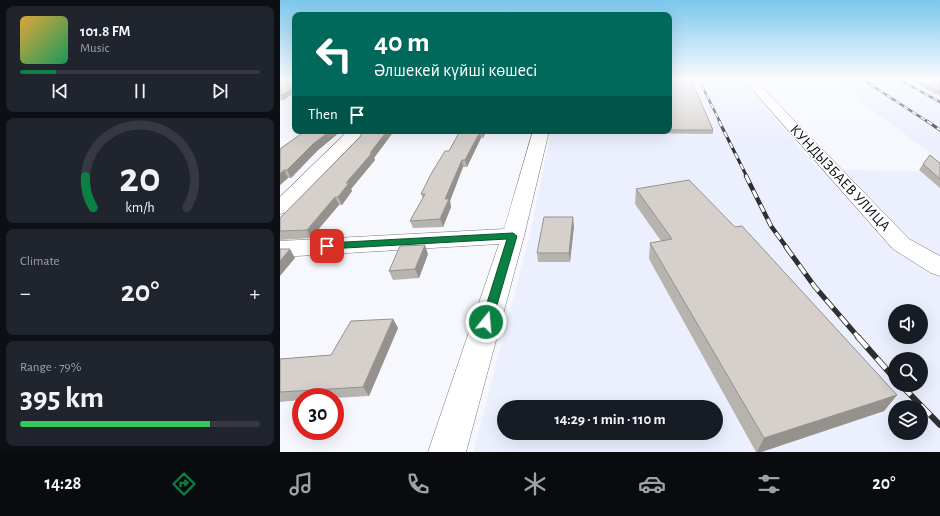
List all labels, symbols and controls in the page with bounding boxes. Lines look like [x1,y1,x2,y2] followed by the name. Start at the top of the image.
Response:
[80,24,130,39] text: 101.8 FM
[308,28,360,80] icon: left
[374,29,430,57] text: 40 m
[80,42,110,55] text: Music
[374,62,537,80] text: Әлшекей күйші көшесі
[49,80,71,102] icon: previous
[129,80,151,102] icon: pause
[209,80,231,102] icon: next
[346,104,368,126] icon: arrive
[308,107,338,122] text: Then
[787,122,893,234] street label: КУНДЫЗБАЕВ УЛИЦА
[119,158,161,199] text: 20
[125,201,155,215] text: km/h
[310,229,344,263] pin
[316,235,338,257] icon: arrive
[20,255,59,268] text: Climate
[121,277,159,307] text: 20°
[20,282,31,304] text: −
[249,282,260,304] text: +
[465,301,507,343] position arrow
[888,304,928,440] map controls
[888,304,928,344] button: sound
[888,352,928,392] button: search
[20,361,81,374] text: Range · 79%
[20,383,104,413] text: 395 km
[292,388,344,440] speed limit sign: 30
[888,400,928,440] button: layers
[554,412,666,427] text: 14:29 · 1 min · 110 m
[170,470,198,498] icon: directions
[287,470,315,498] icon: music
[404,470,432,498] icon: phone
[521,470,549,498] icon: climate
[638,470,666,498] icon: car
[755,470,783,498] icon: filters
[44,475,82,493] text: 14:28
[872,475,895,493] text: 20°

